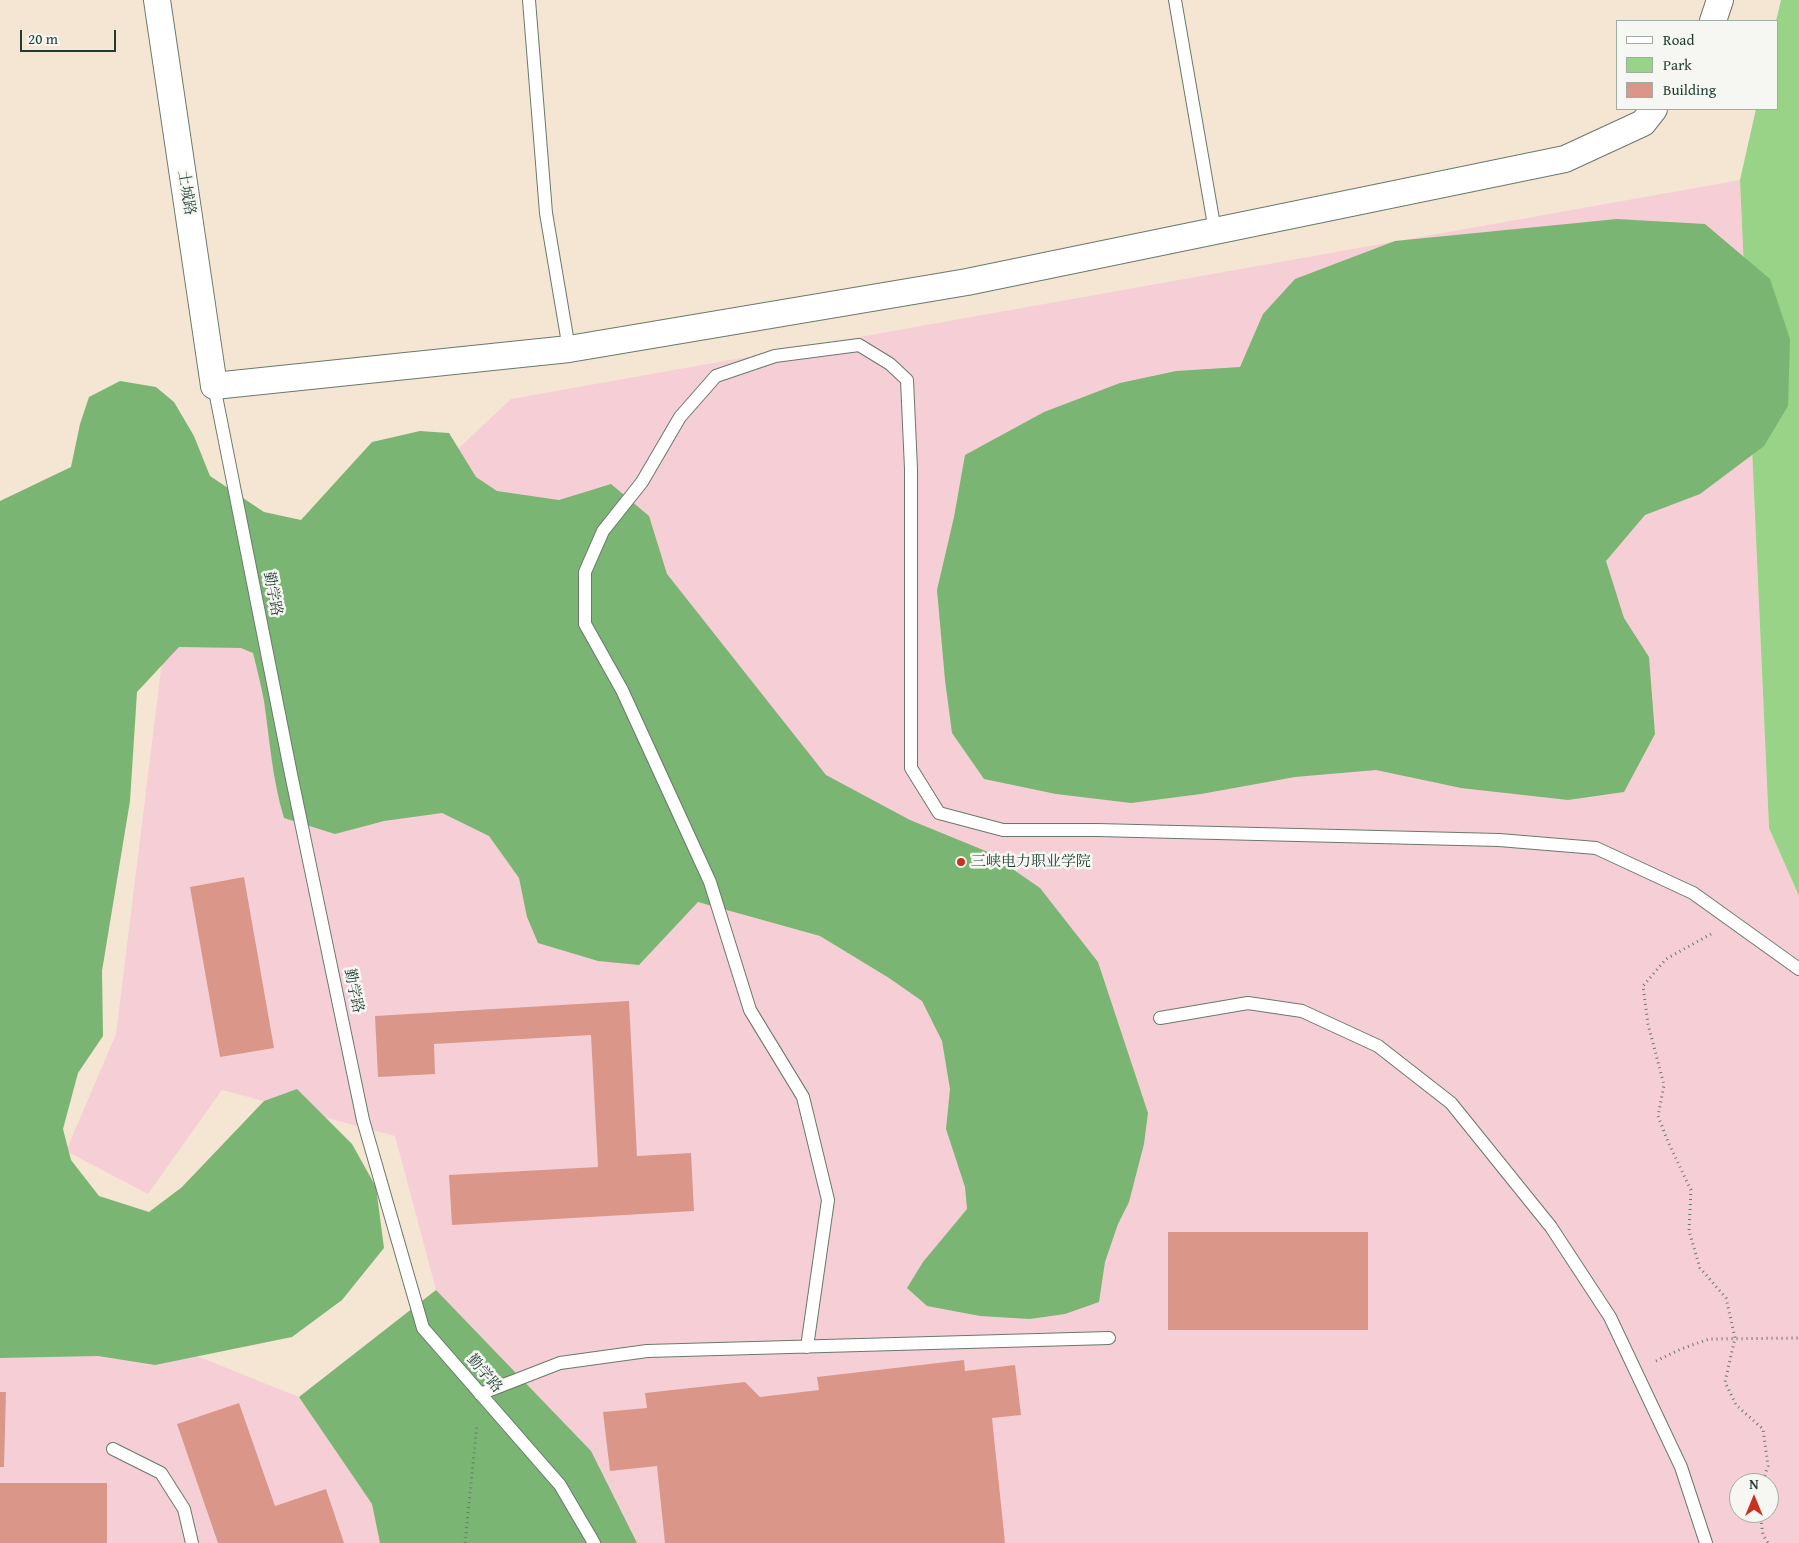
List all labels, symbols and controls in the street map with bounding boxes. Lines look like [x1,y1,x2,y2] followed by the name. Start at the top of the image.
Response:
[22,20,119,52] scale bar
[1616,20,1779,110] legend
[28,28,58,49] text: 20 m
[1663,29,1694,50] text: Road
[1663,54,1692,75] text: Park
[1663,79,1716,100] text: Building
[174,169,198,217] street label: 土城路
[259,570,285,618] street label: 勤学路
[971,853,1091,871] place label: 三峡电力职业学院
[955,856,967,868] marker: 三峡电力职业学院
[340,967,366,1015] street label: 勤学路
[462,1351,506,1397] street label: 勤学路
[1729,1473,1779,1523] north arrow
[1749,1474,1759,1494] text: N

